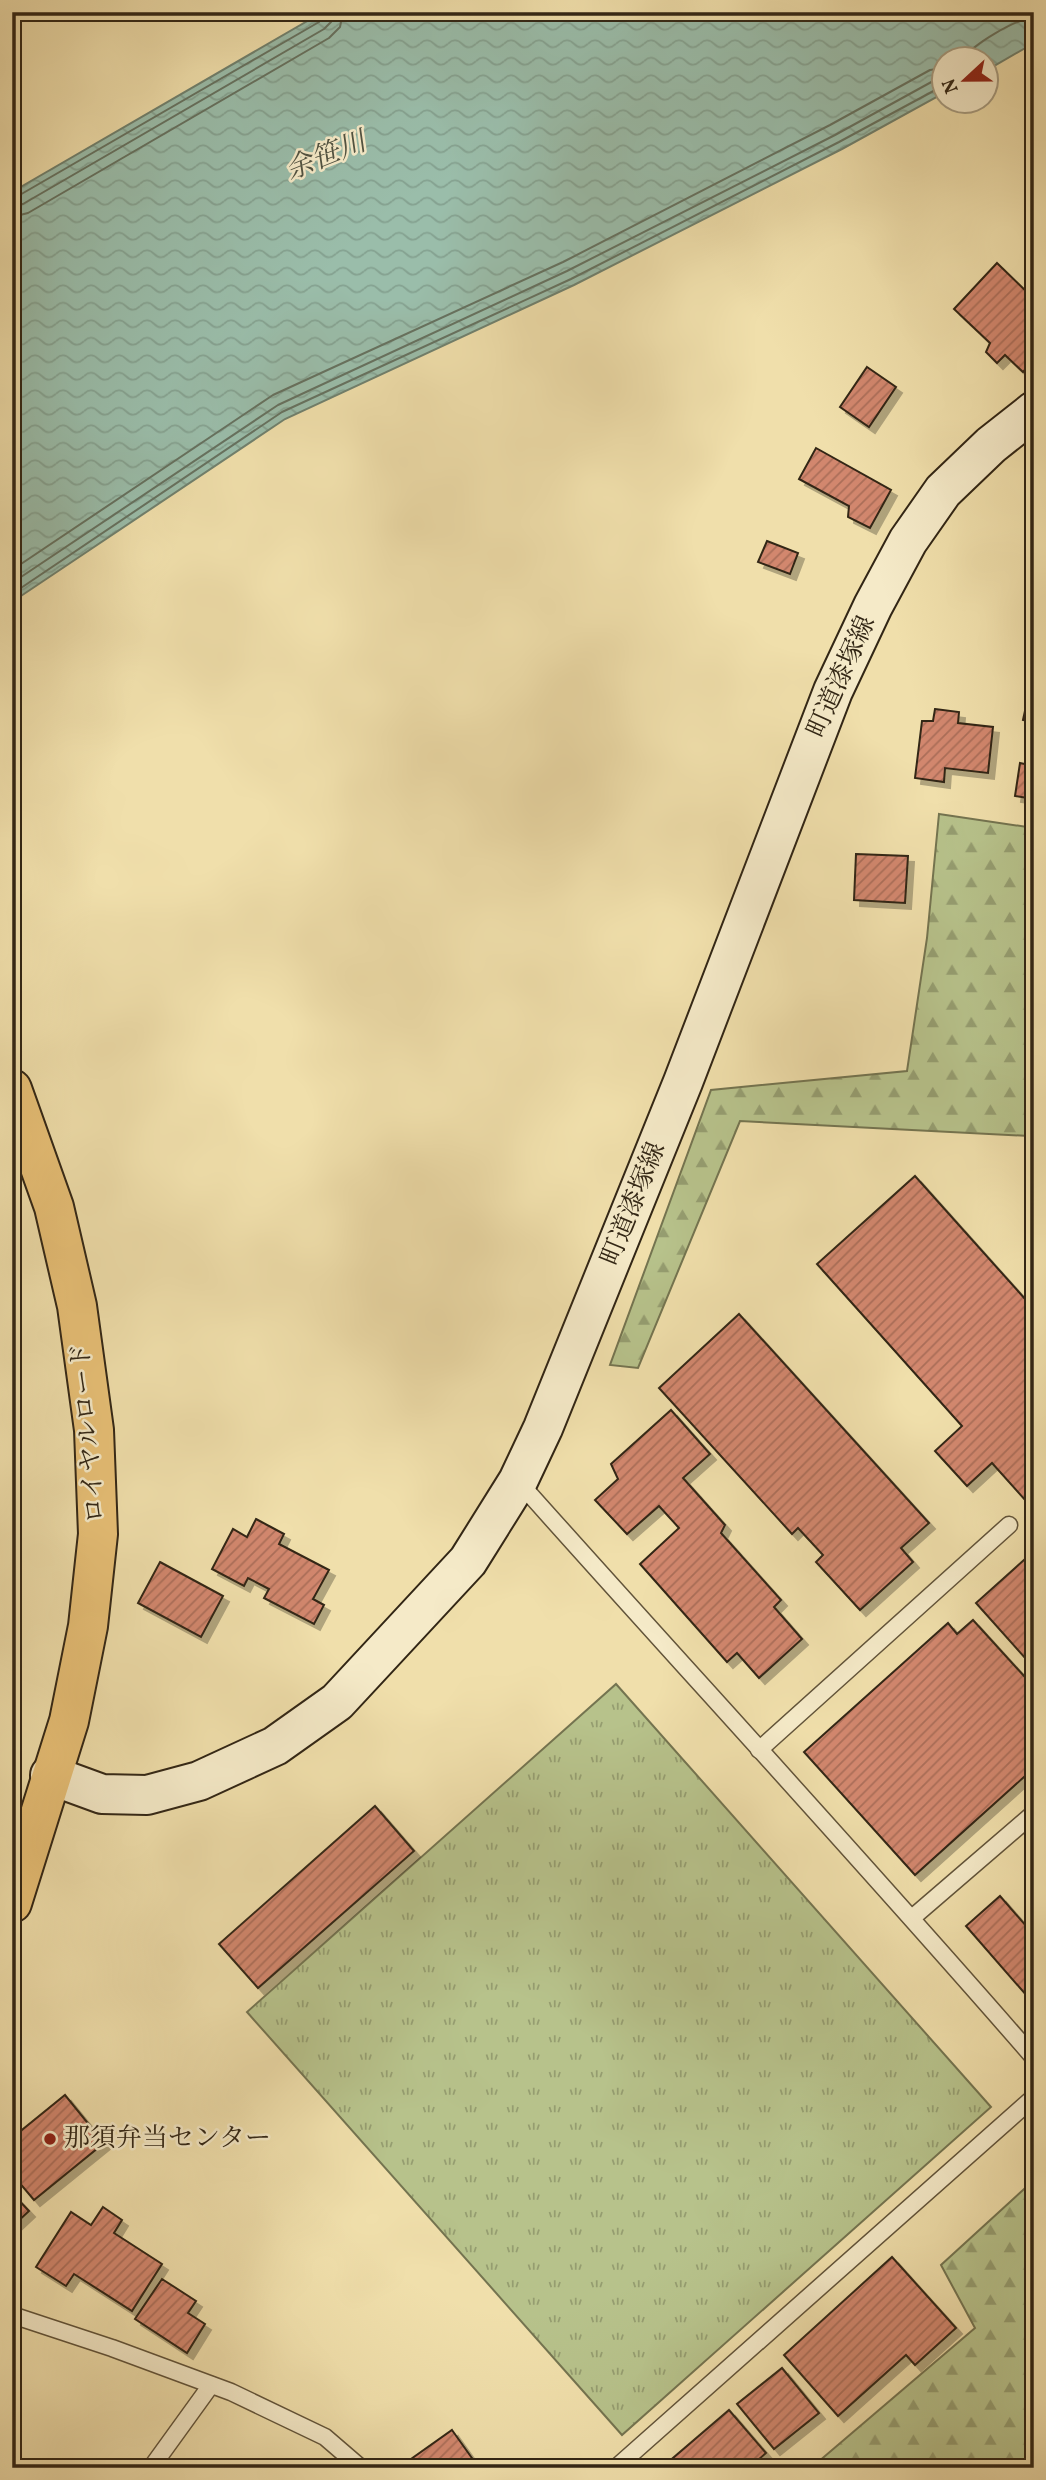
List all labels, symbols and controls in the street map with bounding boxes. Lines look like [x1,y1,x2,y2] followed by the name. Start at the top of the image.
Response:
[930,46,1000,116] north arrow
[936,74,966,97] text: N
[280,122,375,191] water label: 余笹川
[799,610,885,744] street label: 町道漆塚線
[593,1137,675,1271] street label: 町道漆塚線
[63,1341,115,1525] street label: ロイヤルロード
[64,2121,271,2157] place label: 那須弁当センター
[42,2131,58,2147] marker: 那須弁当センター

